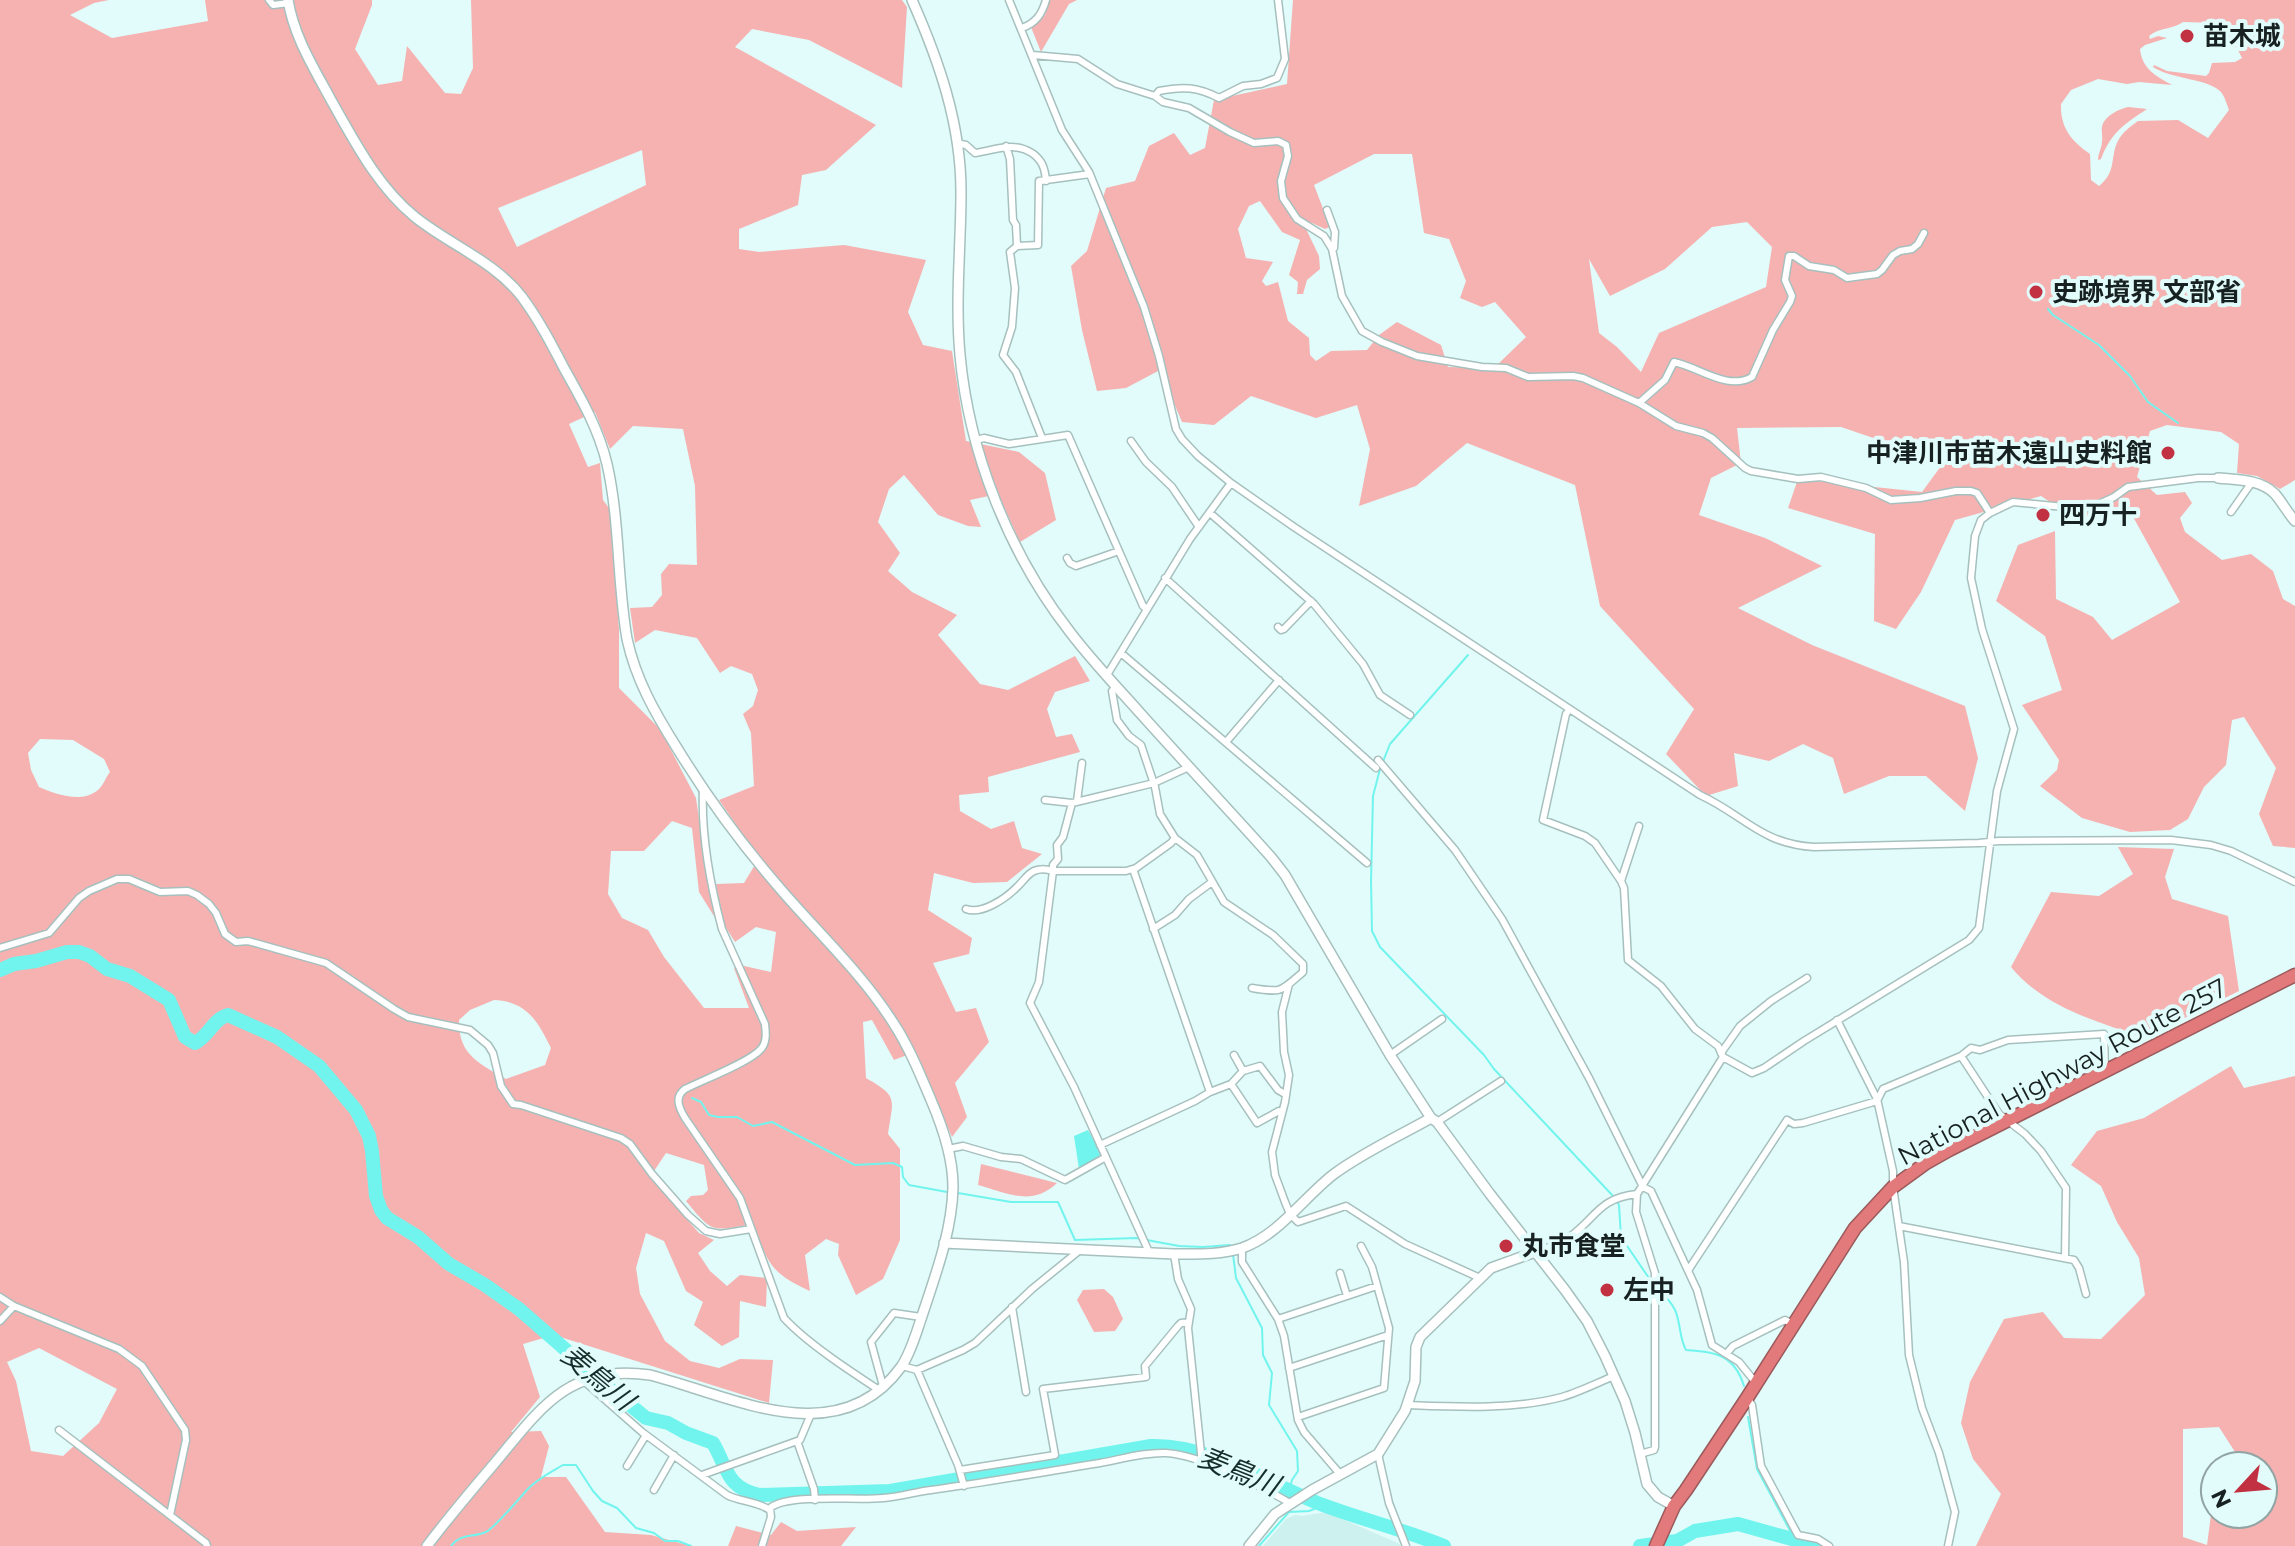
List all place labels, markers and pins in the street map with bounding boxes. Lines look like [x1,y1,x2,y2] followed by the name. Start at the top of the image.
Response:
[2203,20,2281,52] place label: 苗木城
[2178,27,2196,45] marker: 苗木城
[2052,276,2241,308] place label: 史跡境界 文部省
[2027,283,2045,301] marker: 史跡境界 文部省
[1866,437,2152,469] place label: 中津川市苗木遠山史料館
[2159,444,2177,462] marker: 中津川市苗木遠山史料館
[2059,499,2137,531] place label: 四万十
[2034,506,2052,524] marker: 四万十
[1522,1230,1626,1262] place label: 丸市食堂
[1497,1237,1515,1255] marker: 丸市食堂
[1623,1274,1675,1306] place label: 左中
[1598,1281,1616,1299] marker: 左中

